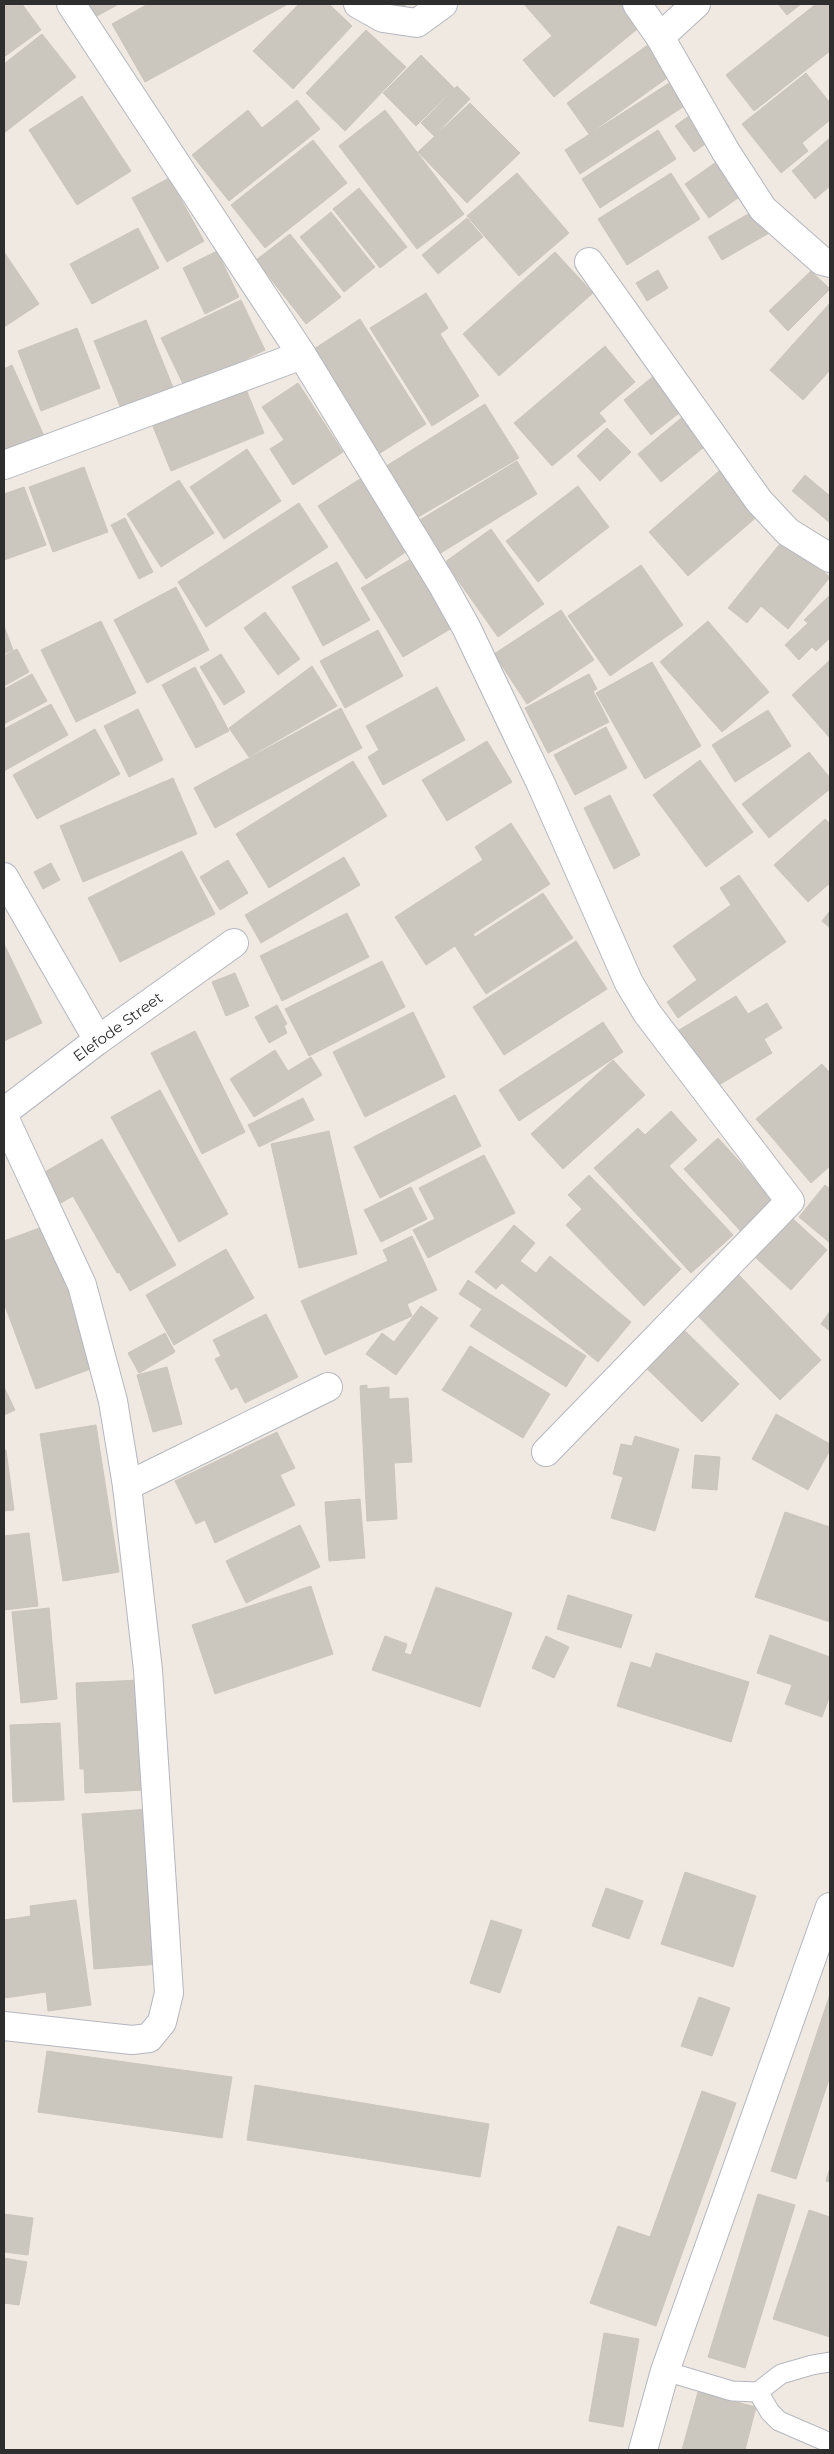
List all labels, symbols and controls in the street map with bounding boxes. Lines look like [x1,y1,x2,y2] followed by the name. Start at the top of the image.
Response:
[69,988,166,1065] street label: Elefode Street

